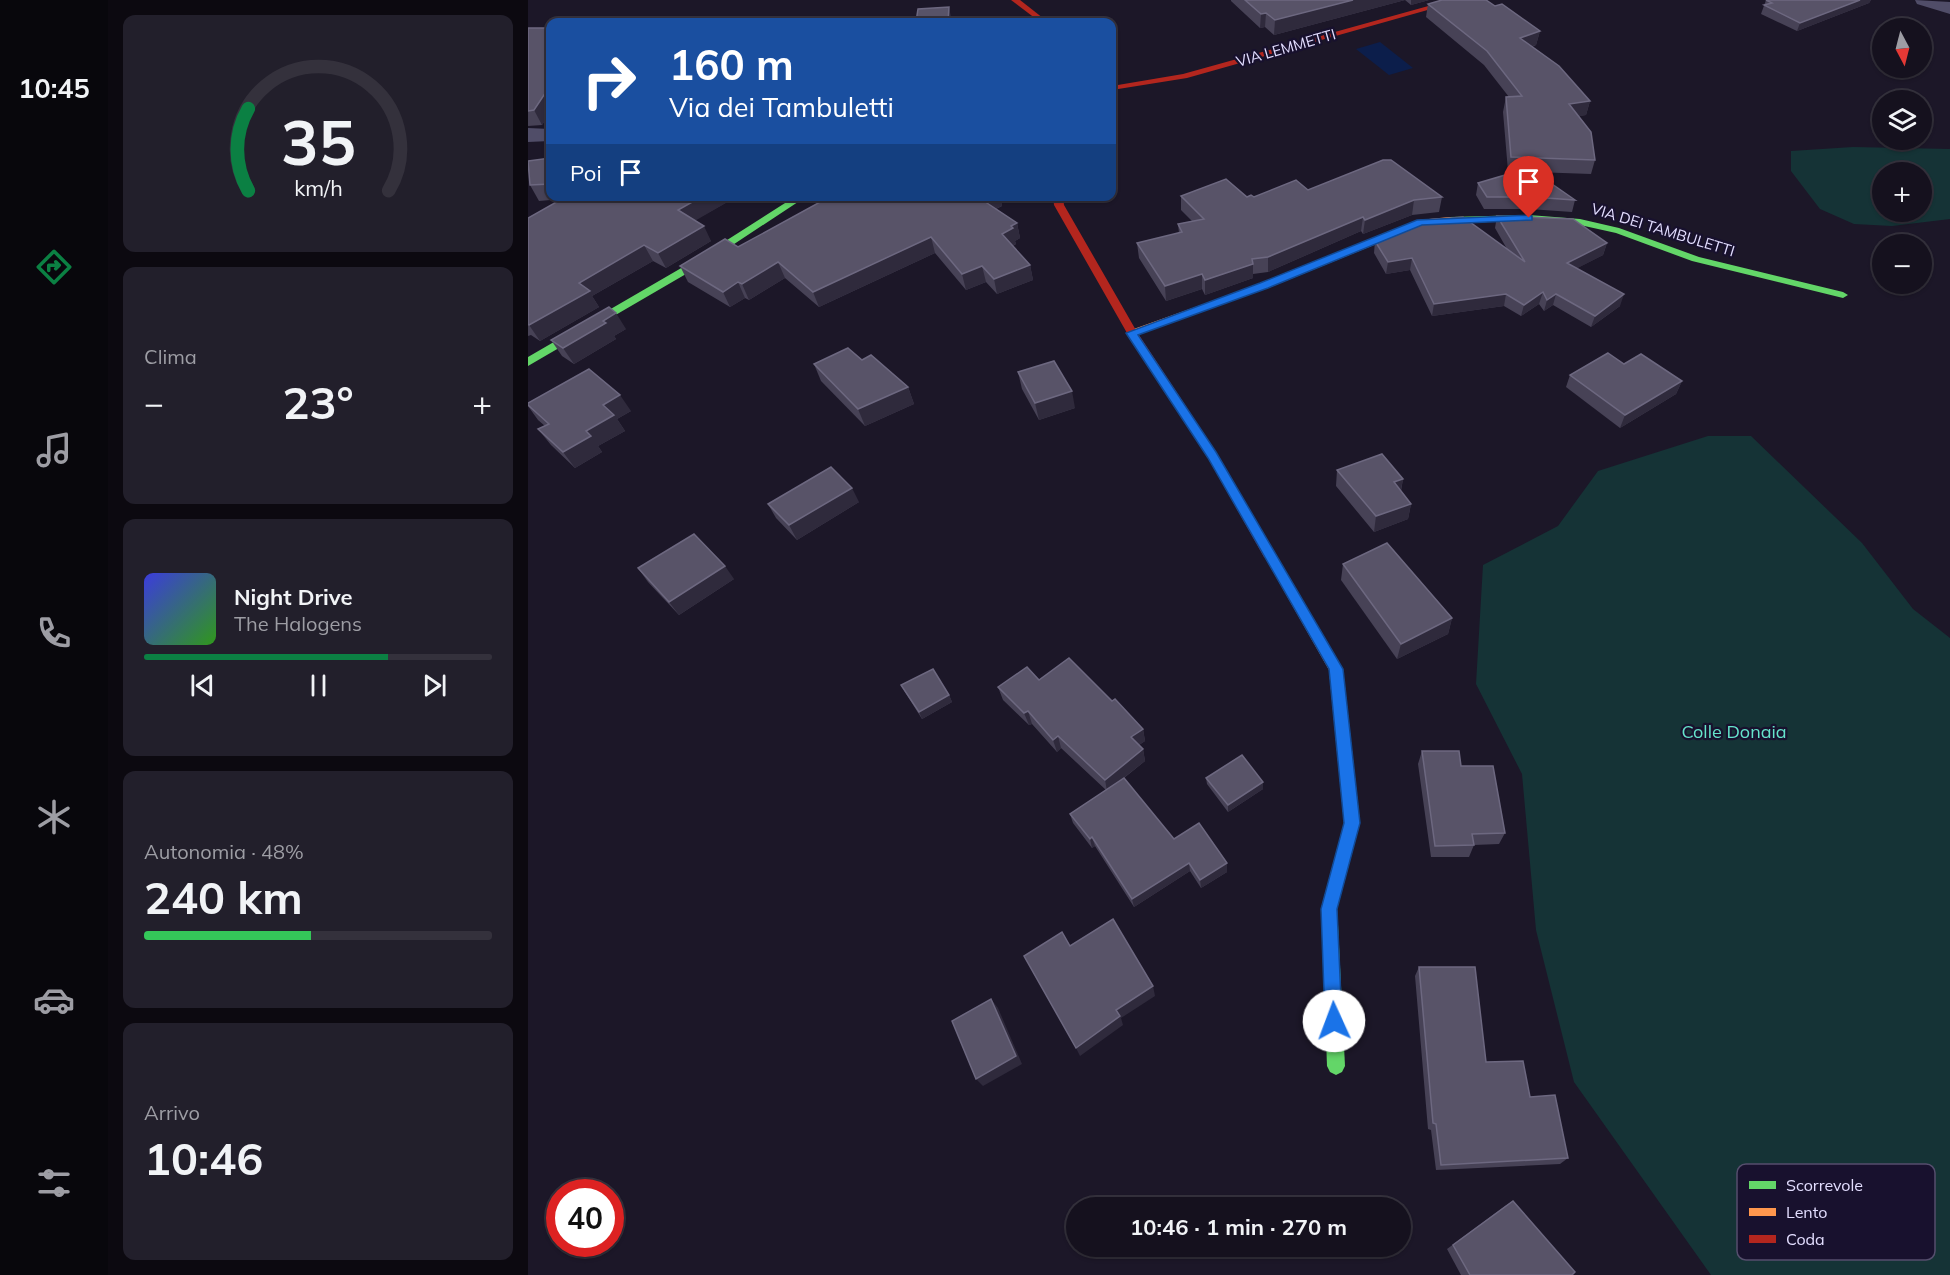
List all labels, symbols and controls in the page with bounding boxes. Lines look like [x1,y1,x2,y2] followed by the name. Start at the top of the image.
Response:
[1872,18,1932,78] north arrow
[1872,18,1932,294] map controls
[1234,24,1338,71] street label: VIA LEMMETTI
[669,38,794,91] text: 160 m
[570,42,648,120] icon: right
[18,71,90,105] text: 10:45
[669,90,894,124] text: Via dei Tambuletti
[1872,90,1932,150] button: layers
[281,102,355,181] text: 35
[614,156,647,189] icon: arrive
[1503,156,1554,218] pin
[570,159,602,187] text: Poi
[1872,162,1932,222] button: +
[1512,165,1545,198] icon: arrive
[294,174,342,201] text: km/h
[1589,199,1737,260] street label: VIA DEI TAMBULETTI
[1872,234,1932,294] button: −
[33,246,75,288] icon: directions
[144,344,197,369] text: Clima
[282,374,354,430] text: 23°
[144,382,164,423] text: −
[472,382,492,423] text: +
[33,429,75,471] icon: music
[234,583,353,611] text: Night Drive
[234,611,362,636] text: The Halogens
[33,612,75,654] icon: phone
[186,669,219,702] icon: previous
[302,669,335,702] icon: pause
[418,669,451,702] icon: next
[1681,720,1787,743] park label: Colle Donaia
[33,796,75,838] icon: climate
[144,839,304,864] text: Autonomia · 48%
[144,869,303,925] text: 240 km
[33,979,75,1021] icon: car
[1302,989,1366,1053] position arrow
[144,1100,200,1125] text: Arrivo
[144,1130,263,1186] text: 10:46
[33,1162,75,1204] icon: filters
[1737,1164,1935,1260] legend
[1786,1175,1863,1195] text: Scorrevole
[546,1179,624,1257] speed limit sign: 40
[1786,1202,1827,1222] text: Lento
[1130,1213,1347,1241] text: 10:46 · 1 min · 270 m
[1786,1229,1825,1249] text: Coda

